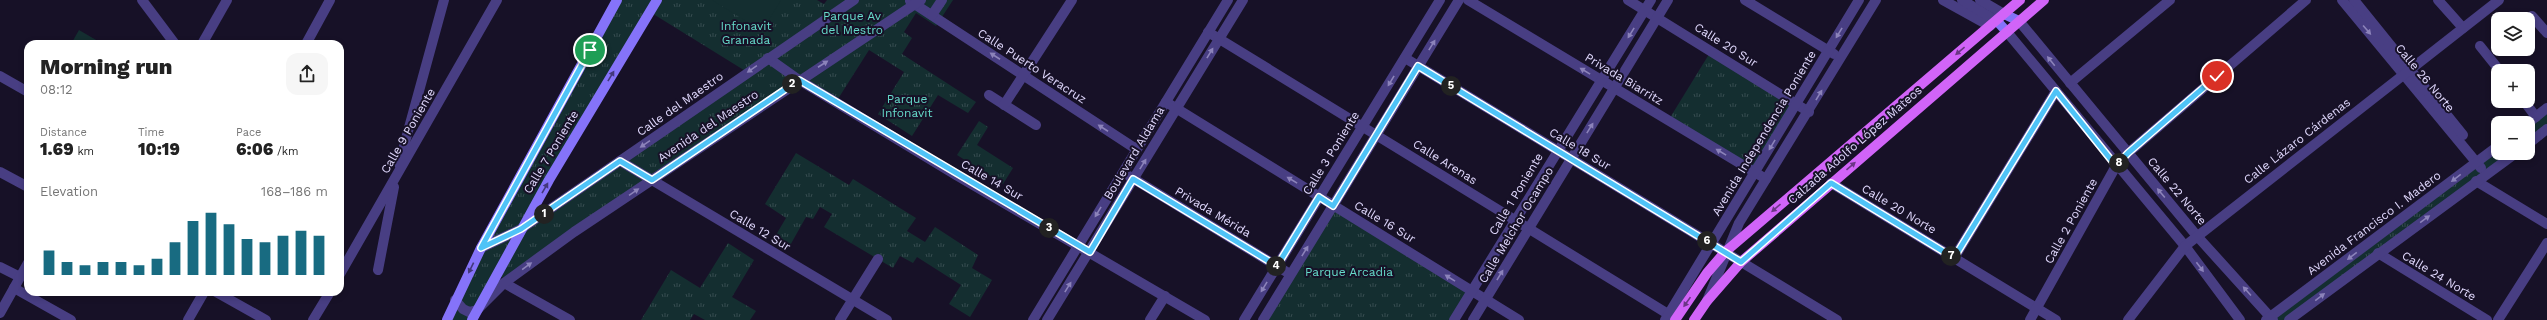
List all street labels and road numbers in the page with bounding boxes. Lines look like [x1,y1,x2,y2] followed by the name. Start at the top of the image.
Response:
[1692,20,1760,70] street label: Calle 20 Sur
[975,26,1089,106] street label: Calle Puerto Veracruz
[2393,41,2457,115] street label: Calle 26 Norte
[1709,48,1819,218] street label: Avenida Independencia Poniente
[1582,50,1666,108] street label: Privada Biarritz
[634,69,726,139] street label: Calle del Maestro
[1785,83,1925,207] street label: Calzada Adolfo López Mateos
[378,86,438,176] street label: Calle 9 Poniente
[655,87,761,165] street label: Avenida del Maestro
[2241,95,2353,187] street label: Calle Lázaro Cárdenas
[1101,104,1167,202] street label: Boulevard Aldama
[521,108,581,196] street label: Calle 7 Poniente
[1300,109,1362,197] street label: Calle 3 Poniente
[1547,125,1613,173] street label: Calle 18 Sur
[1410,137,1480,187] street label: Calle Arenas
[1486,150,1546,238] street label: Calle 1 Poniente
[2145,154,2209,228] street label: Calle 22 Norte
[959,157,1026,203] street label: Calle 14 Sur
[1476,164,1556,286] street label: Calle Melchor Ocampo
[2304,168,2444,278] street label: Avenida Francisco I. Madero
[2042,176,2100,266] street label: Calle 2 Poniente
[1859,181,1939,237] street label: Calle 20 Norte
[1173,184,1254,240] street label: Privada Mérida
[1352,198,1418,246] street label: Calle 16 Sur
[727,206,793,254] street label: Calle 12 Sur
[2399,248,2479,304] street label: Calle 24 Norte

